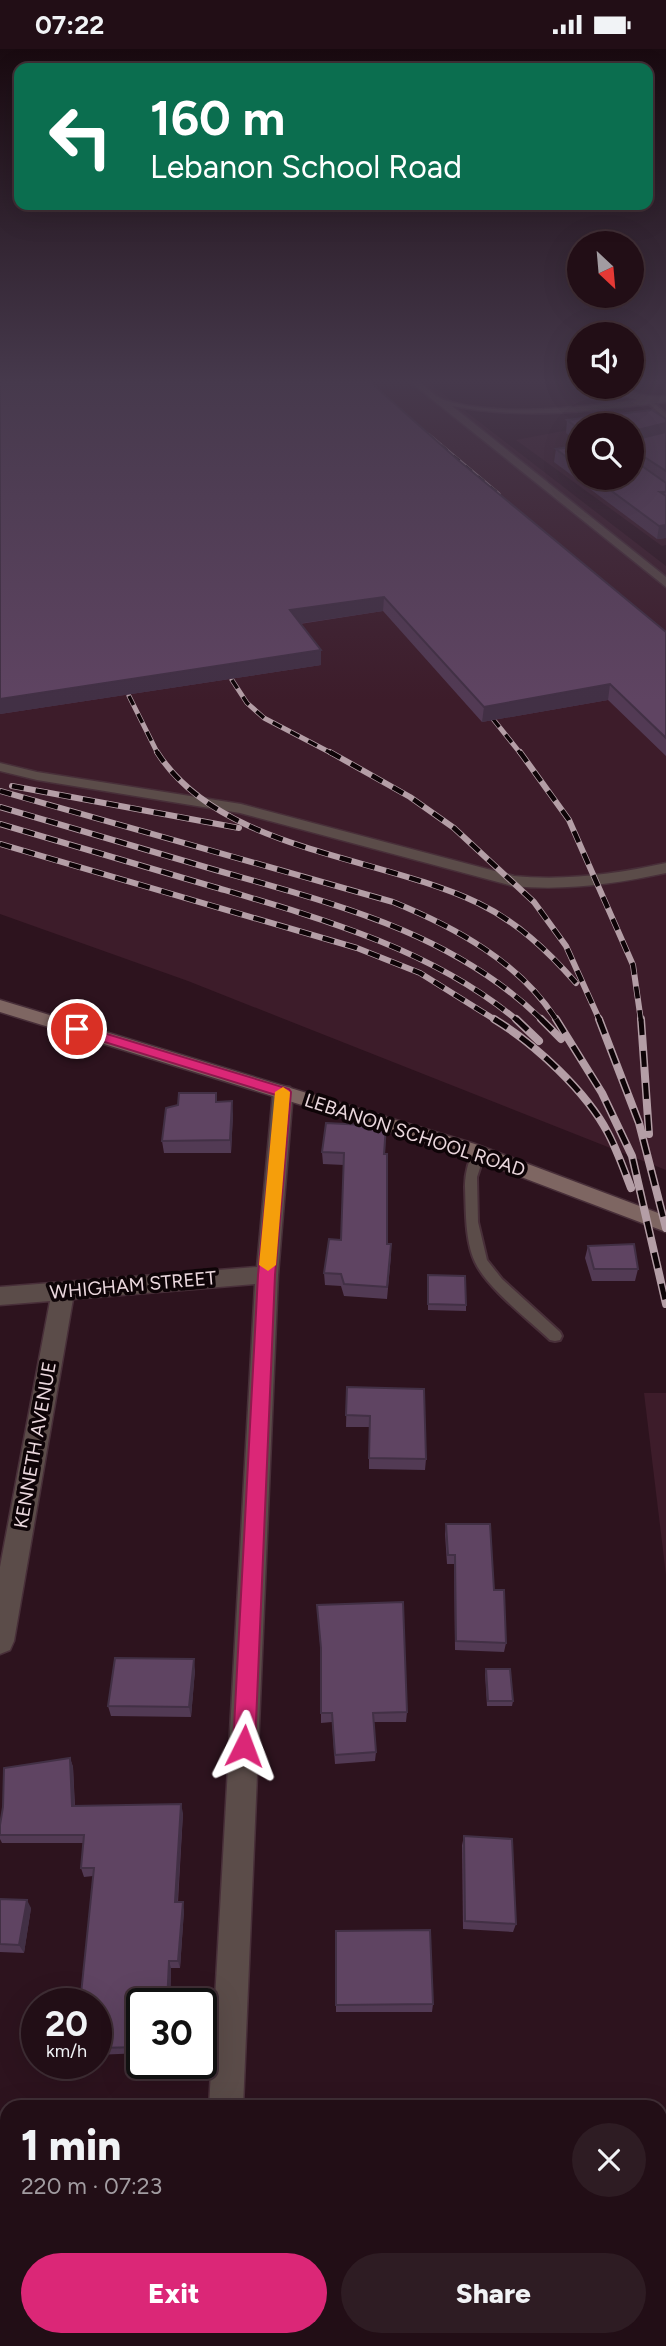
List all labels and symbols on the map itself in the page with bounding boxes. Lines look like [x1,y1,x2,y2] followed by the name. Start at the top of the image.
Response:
[567,231,644,308] north arrow
[47,999,107,1059] pin
[302,1088,528,1182] street label: LEBANON SCHOOL ROAD
[49,1266,218,1304] street label: WHIGHAM STREET
[9,1360,61,1530] street label: KENNETH AVENUE
[207,1709,281,1783] position arrow
[126,1988,217,2079] speed limit sign: 30

